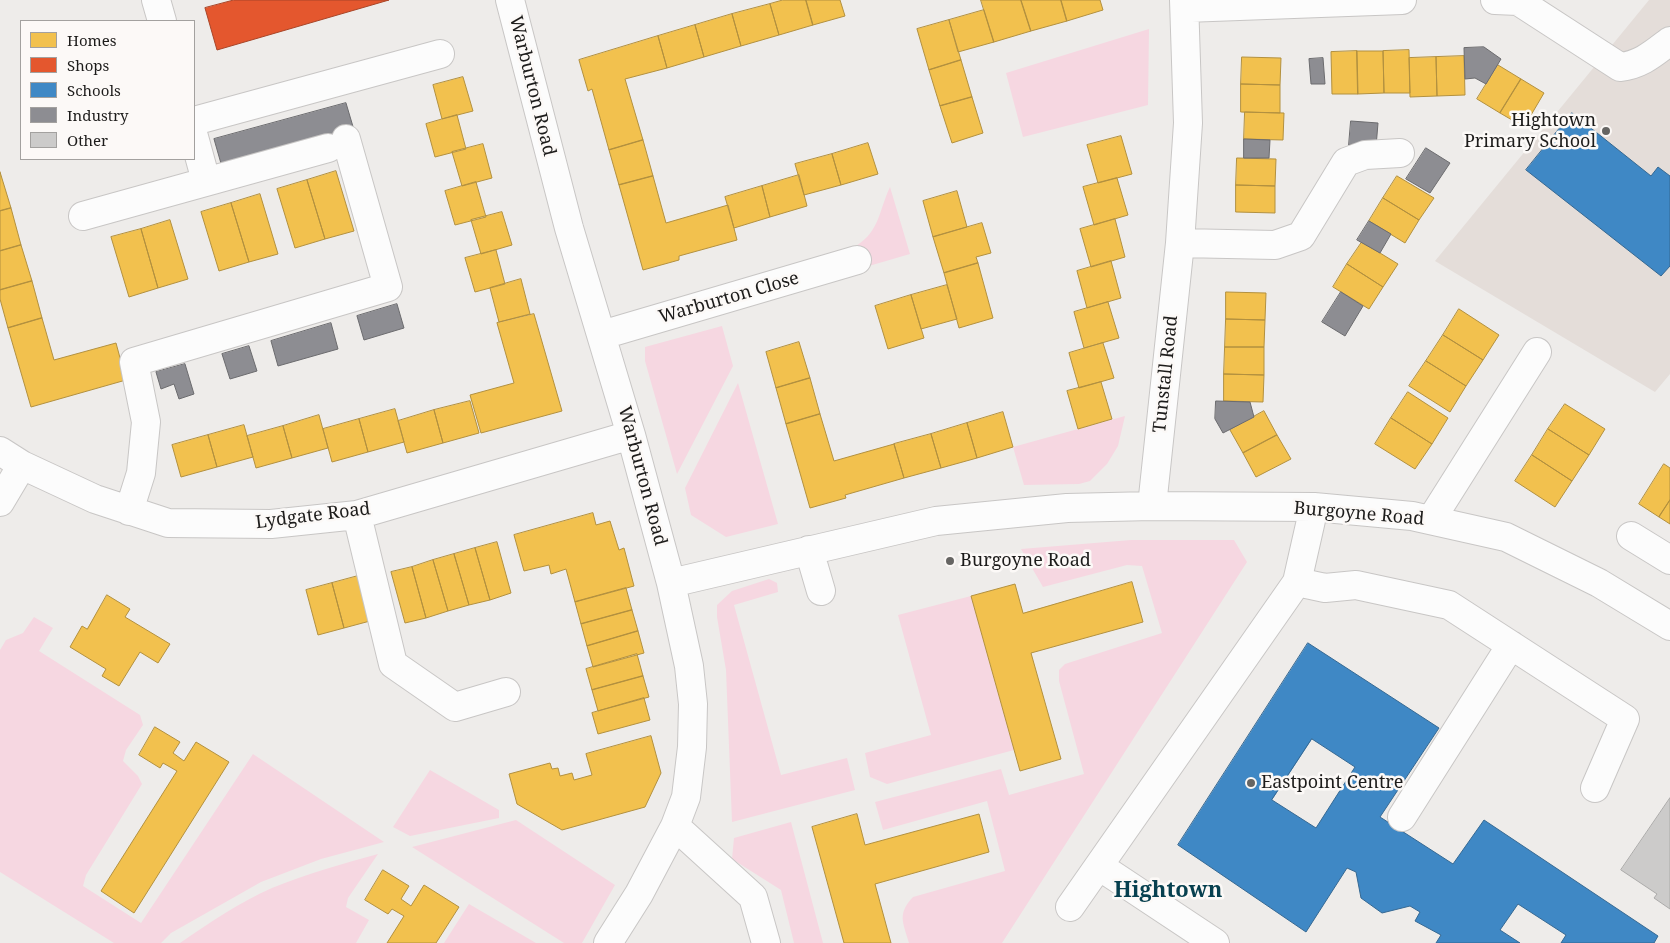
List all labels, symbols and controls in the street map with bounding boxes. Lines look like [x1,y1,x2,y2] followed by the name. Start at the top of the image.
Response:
[504,14,560,158] street label: Warburton Road
[20,20,195,160] legend
[67,30,117,50] text: Homes
[67,55,109,75] text: Shops
[67,80,121,100] text: Schools
[67,105,129,125] text: Industry
[1464,110,1596,152] place label: Hightown Primary School
[1600,125,1612,137] marker: Hightown Primary School
[67,130,108,150] text: Other
[656,268,802,328] street label: Warburton Close
[1149,314,1183,434] street label: Tunstall Road
[613,404,671,548] street label: Warburton Road
[254,498,372,534] street label: Lydgate Road
[1293,498,1425,530] street label: Burgoyne Road
[960,550,1091,572] place label: Burgoyne Road
[944,555,956,567] marker: Burgoyne Road
[1261,772,1403,794] place label: Eastpoint Centre
[1245,777,1257,789] marker: Eastpoint Centre
[1114,878,1222,904] district label: Hightown

